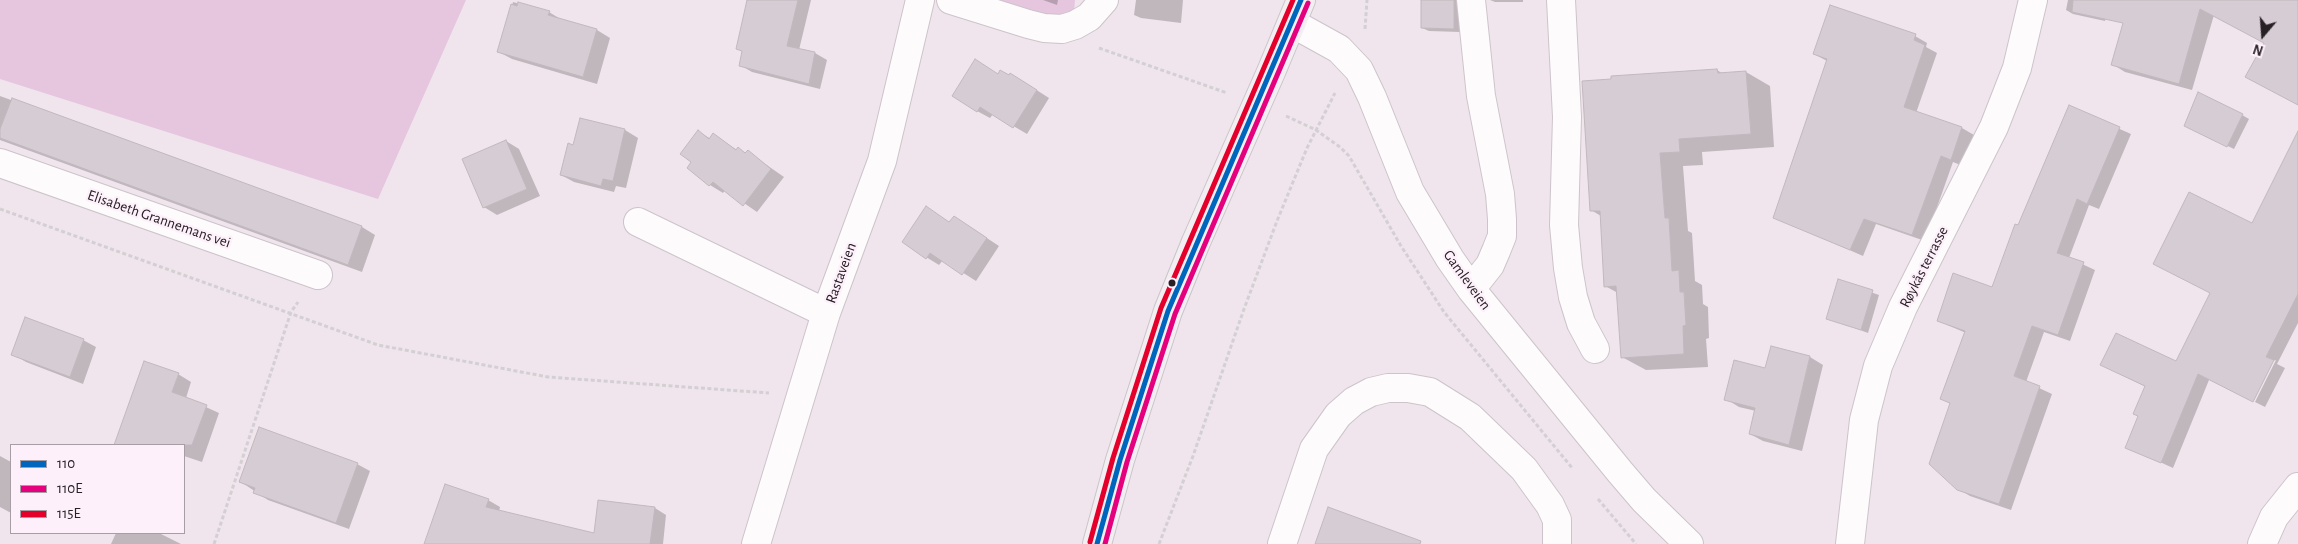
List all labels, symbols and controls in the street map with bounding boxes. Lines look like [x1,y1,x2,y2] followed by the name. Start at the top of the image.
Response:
[2238,10,2288,60] north arrow
[2252,41,2265,57] text: N
[85,186,233,252] street label: Elisabeth Grannemans vei
[1896,223,1952,311] street label: Røykås terrasse
[822,240,860,306] street label: Rastaveien
[1439,247,1495,313] street label: Gamleveien
[1167,278,1177,288] unlabelled marker
[10,444,185,534] legend
[57,456,75,471] text: 110
[57,481,82,496] text: 110E
[57,506,81,521] text: 115E

